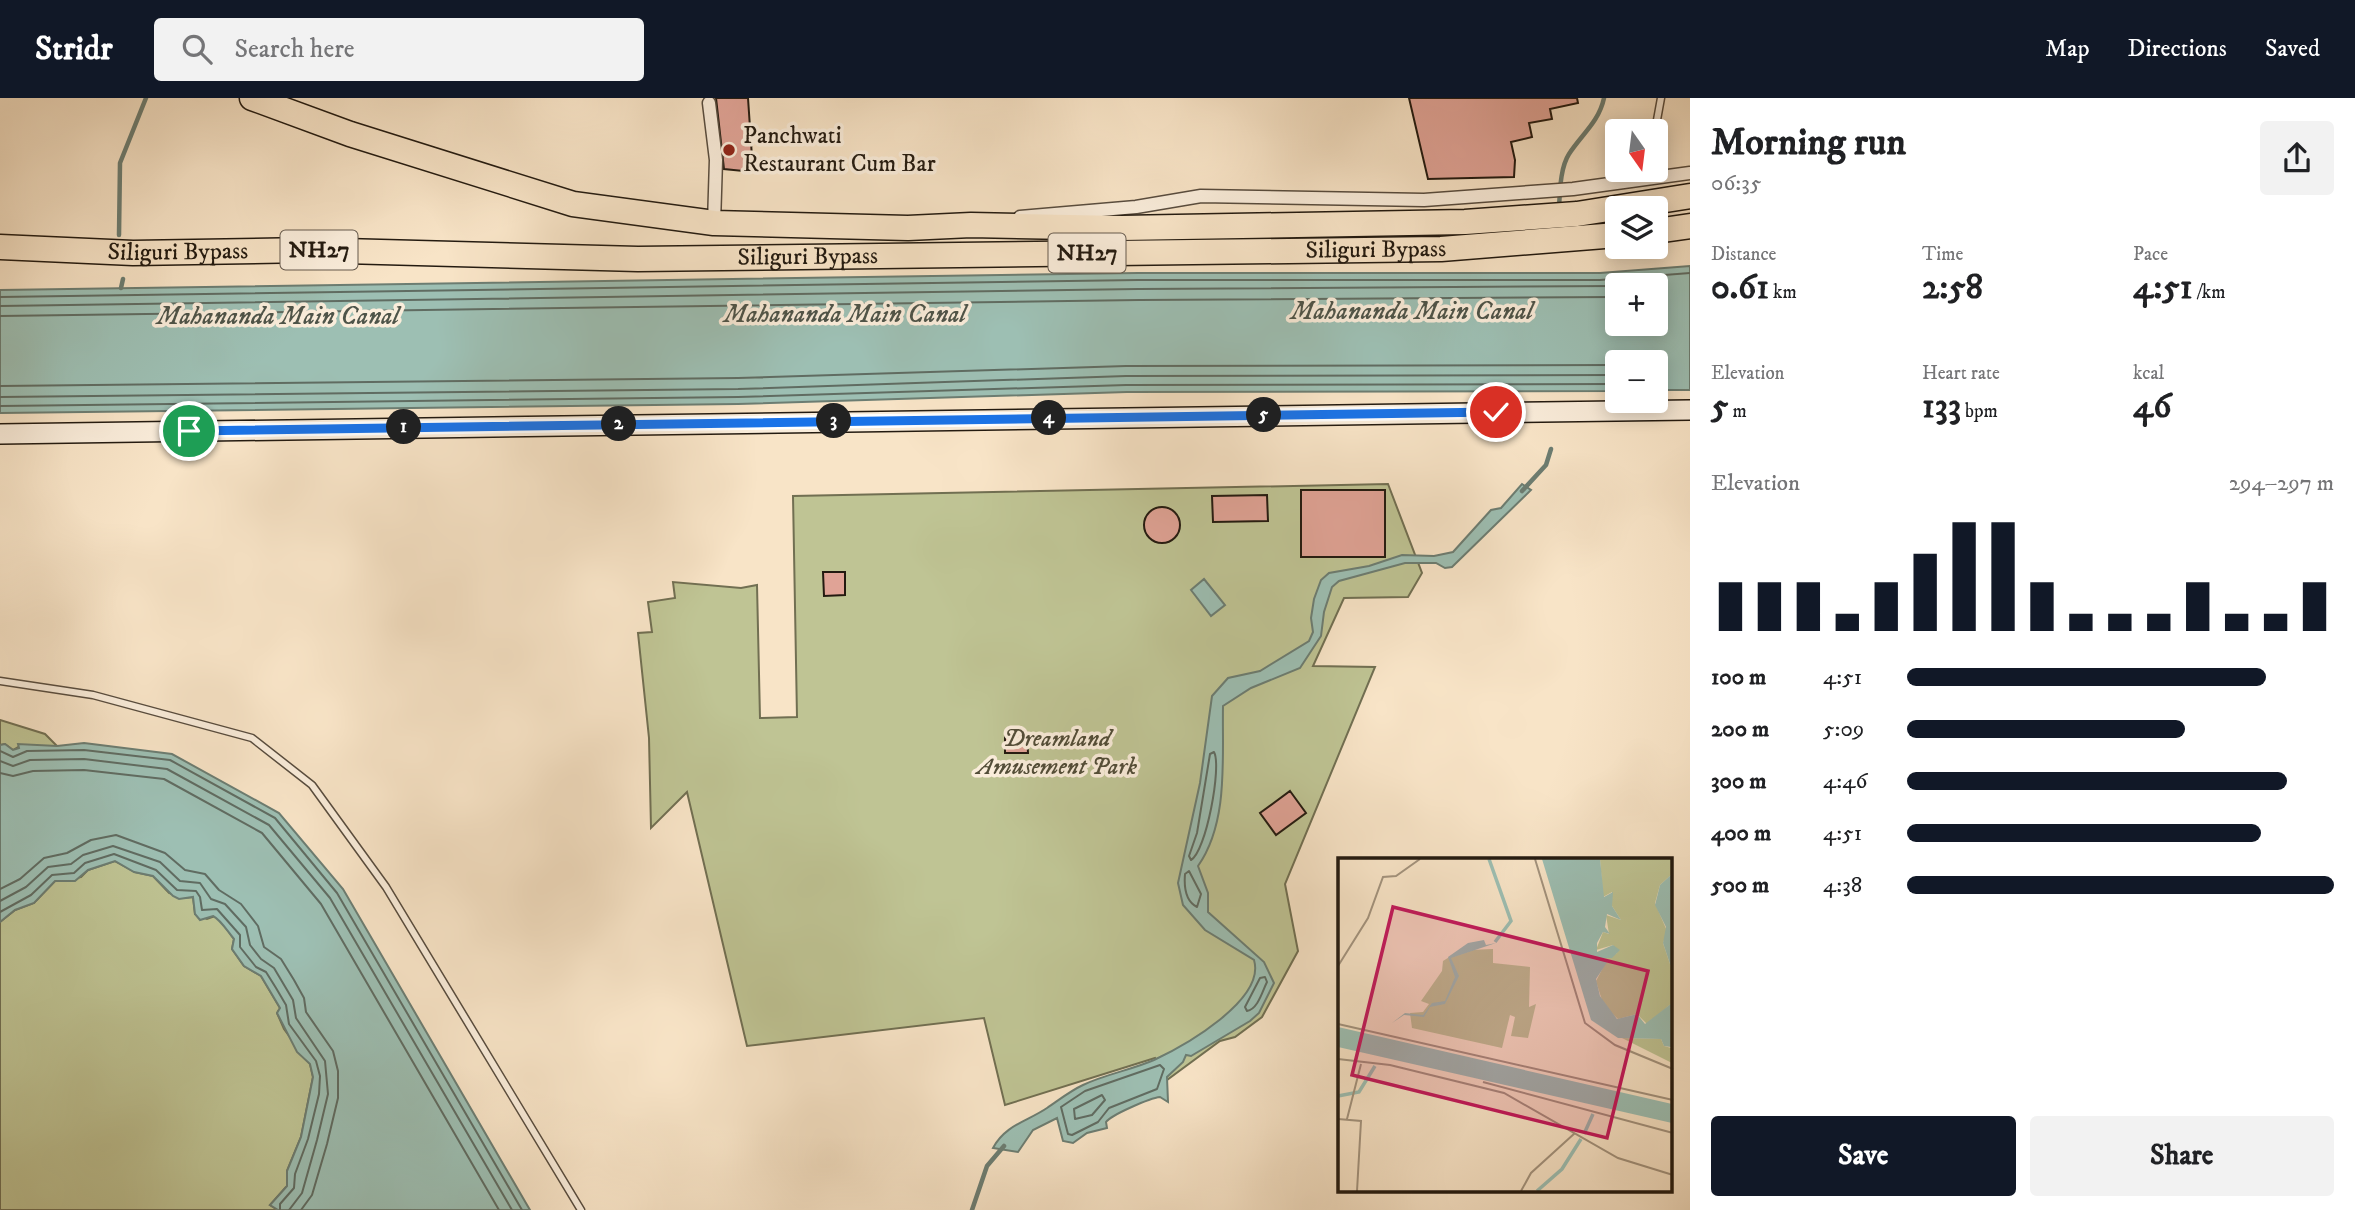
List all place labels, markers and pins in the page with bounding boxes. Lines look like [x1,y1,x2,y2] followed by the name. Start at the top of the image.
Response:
[743,121,936,179] place label: Panchwati Restaurant Cum Bar
[721,142,737,158] marker: Panchwati Restaurant Cum Bar
[1466,382,1526,442] pin
[1246,398,1282,432] pin: 5
[1032,400,1066,436] pin: 4
[159,401,219,461] pin
[816,404,852,438] pin: 3
[602,406,636,442] pin: 2
[386,410,422,444] pin: 1

